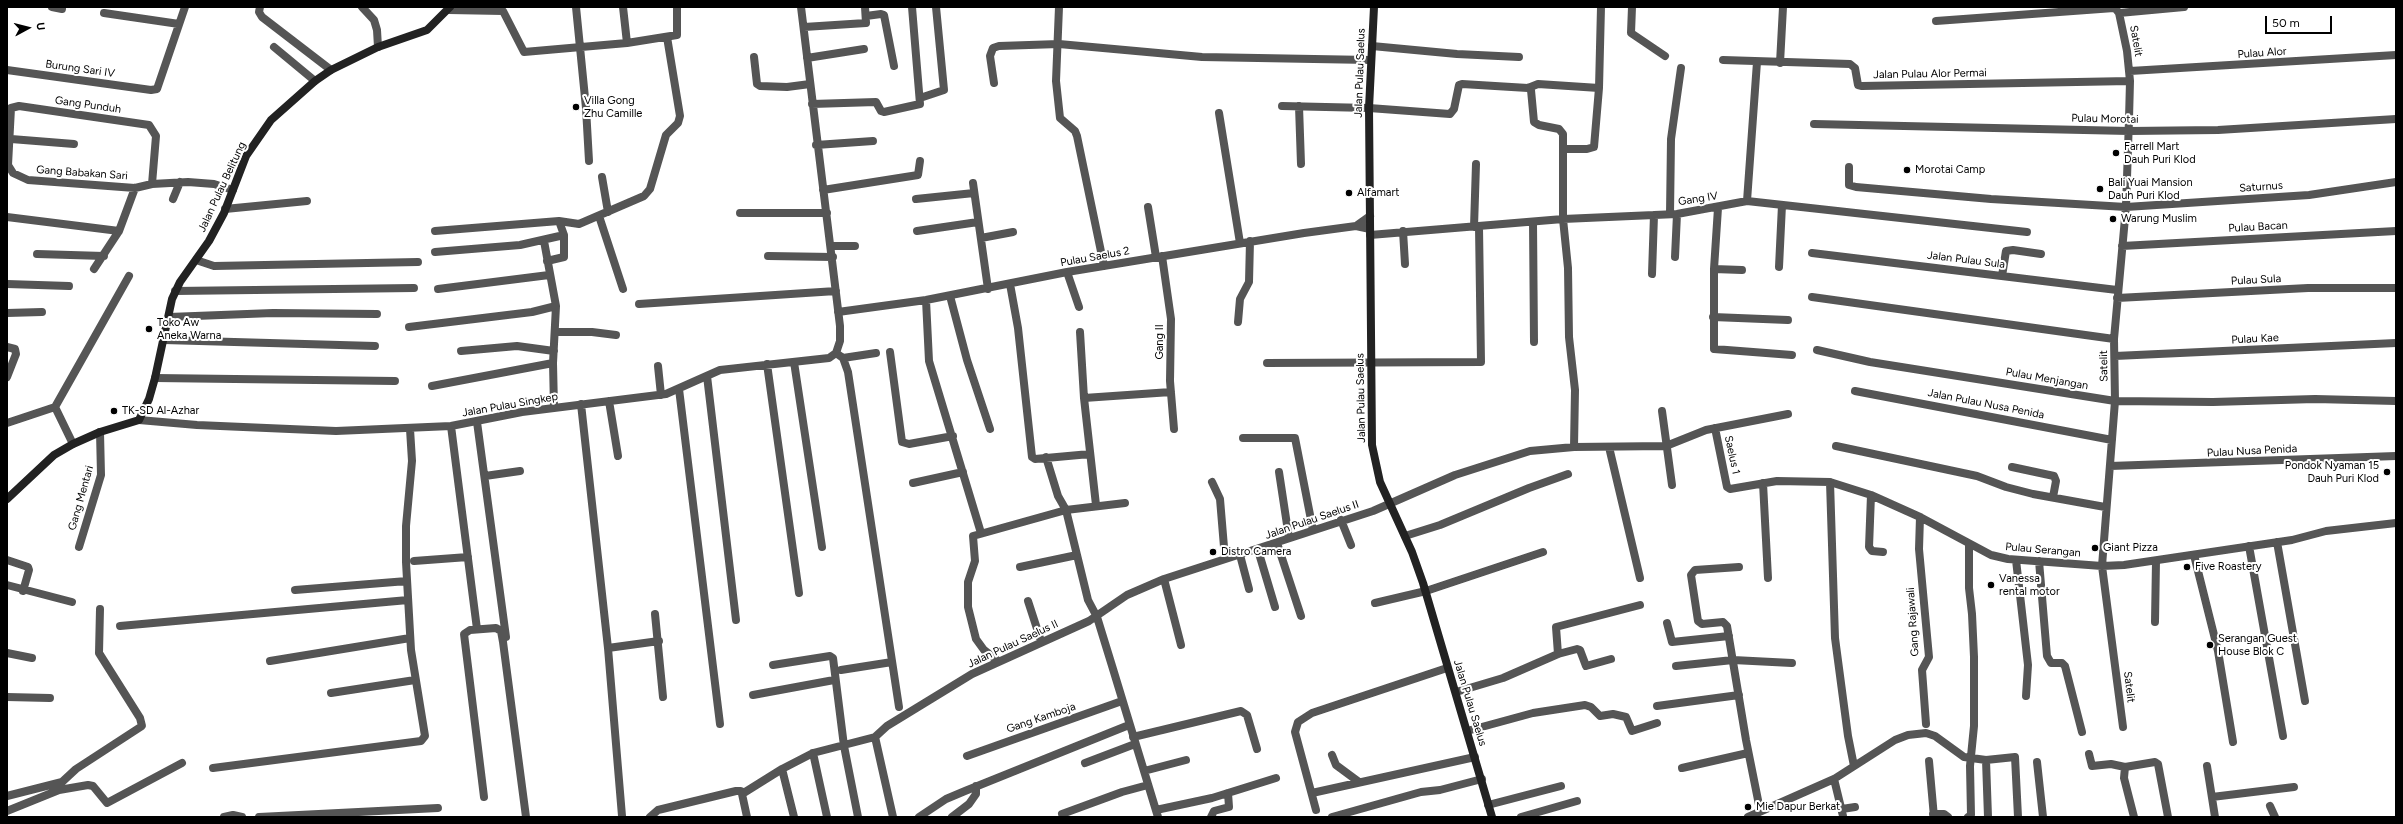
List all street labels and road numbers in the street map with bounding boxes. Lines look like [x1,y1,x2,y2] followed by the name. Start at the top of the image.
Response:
[2127,24,2145,58] street label: Satelit
[1352,28,1368,118] street label: Jalan Pulau Saelus
[2237,45,2287,61] street label: Pulau Alor
[44,58,116,80] street label: Burung Sari IV
[1873,66,1987,82] street label: Jalan Pulau Alor Permai
[54,94,122,116] street label: Gang Punduh
[2071,112,2139,126] street label: Pulau Morotai
[195,140,249,234] street label: Jalan Pulau Belitung
[36,163,128,183] street label: Gang Babakan Sari
[2239,179,2283,195] street label: Saturnus
[1677,189,1719,209] street label: Gang IV
[2228,219,2288,235] street label: Pulau Bacan
[1059,244,1131,270] street label: Pulau Saelus 2
[1926,249,2006,271] street label: Jalan Pulau Sula
[2231,272,2281,288] street label: Pulau Sula
[1153,324,1167,360] street label: Gang II
[2231,331,2279,347] street label: Pulau Kae
[2097,350,2111,382] street label: Satelit
[1354,353,1368,443] street label: Jalan Pulau Saelus
[2005,365,2089,393] street label: Pulau Menjangan
[1927,386,2045,422] street label: Jalan Pulau Nusa Penida
[461,390,559,420] street label: Jalan Pulau Singkep
[1721,434,1743,476] street label: Saelus 1
[2206,442,2298,460] street label: Pulau Nusa Penida
[65,464,97,532] street label: Gang Mentari
[1263,498,1361,542] street label: Jalan Pulau Saelus II
[2005,540,2081,560] street label: Pulau Serangan
[1904,587,1922,657] street label: Gang Rajawali
[966,617,1060,671] street label: Jalan Pulau Saelus II
[1451,658,1489,748] street label: Jalan Pulau Saelus
[2121,670,2137,704] street label: Satelit
[1005,700,1077,736] street label: Gang Kamboja

